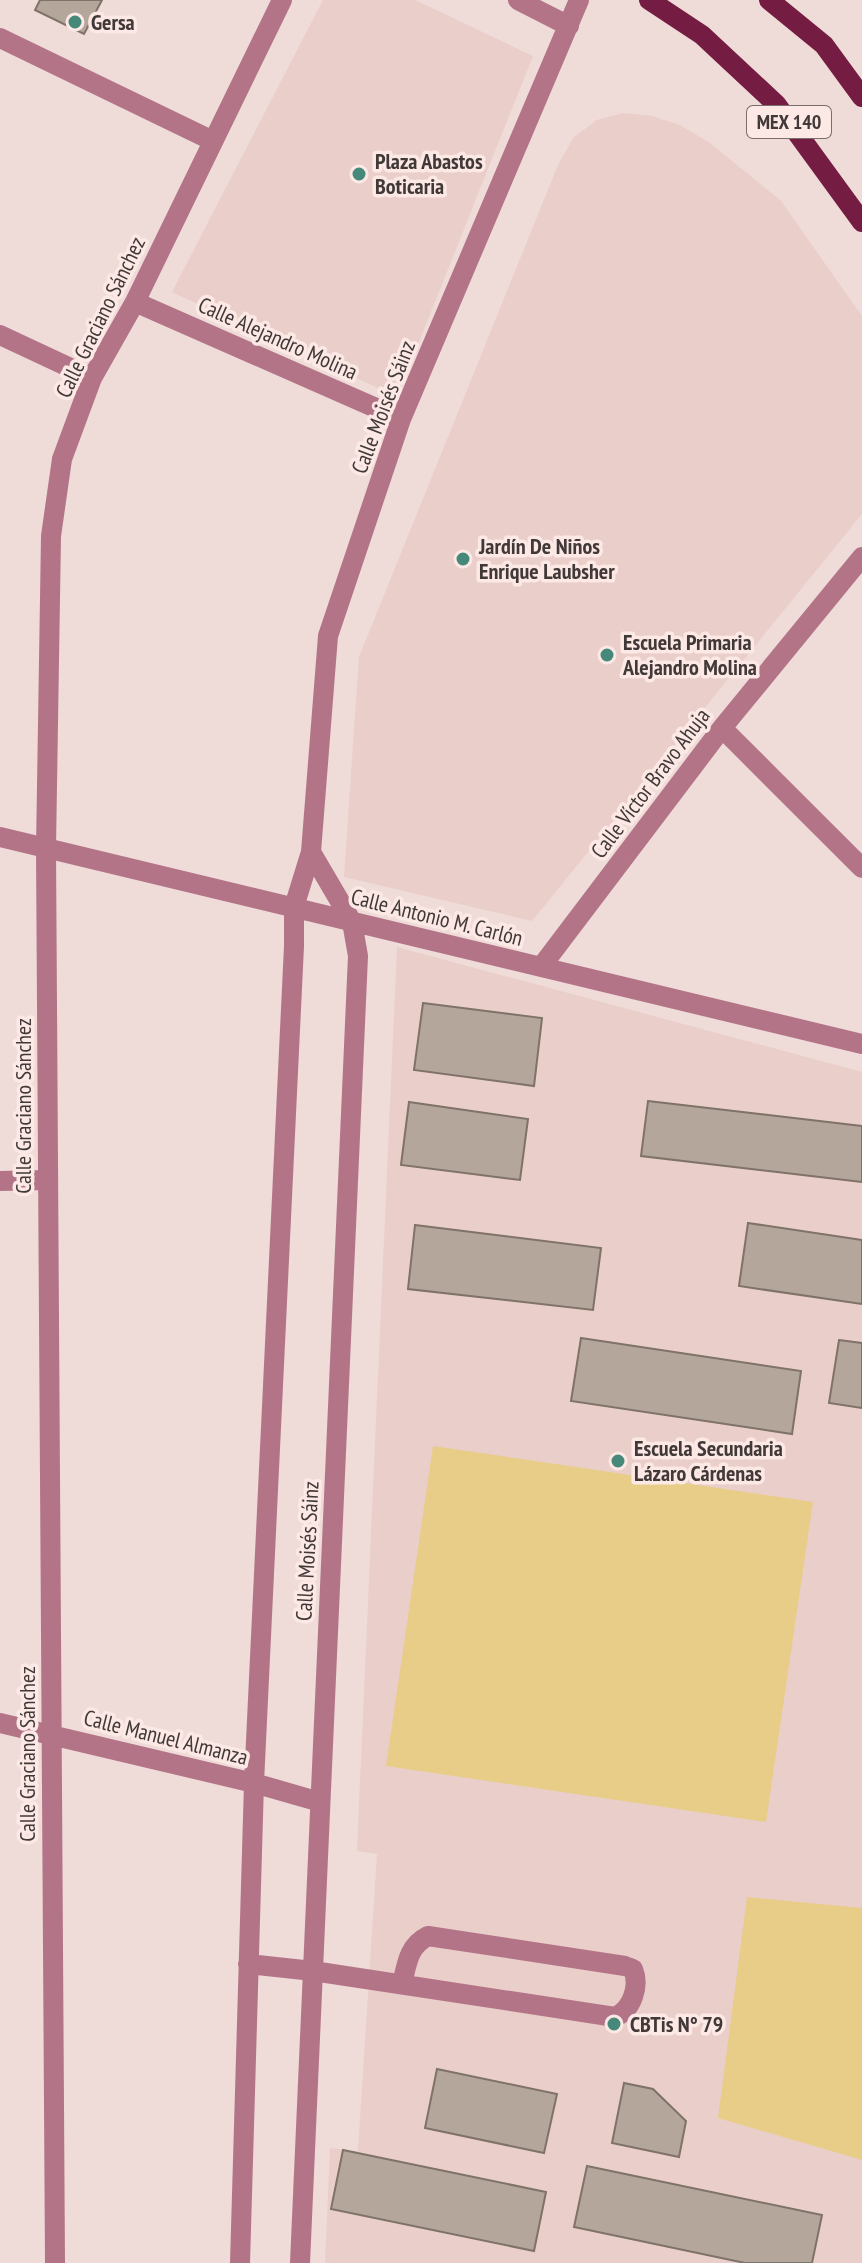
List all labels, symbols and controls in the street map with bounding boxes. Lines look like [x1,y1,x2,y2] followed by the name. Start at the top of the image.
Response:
[91,8,135,36] place label: Gersa
[66,13,84,31] marker: Gersa
[747,106,831,138] road number: MEX 140
[375,147,483,200] place label: Plaza Abastos Boticaria
[350,165,368,183] marker: Plaza Abastos Boticaria
[49,232,151,402] street label: Calle Graciano Sánchez
[194,290,362,386] street label: Calle Alejandro Molina
[345,337,421,477] street label: Calle Moisés Sáinz
[478,532,615,585] place label: Jardín De Niños Enrique Laubsher
[454,550,472,568] marker: Jardín De Niños Enrique Laubsher
[622,628,757,681] place label: Escuela Primaria Alejandro Molina
[598,646,616,664] marker: Escuela Primaria Alejandro Molina
[584,702,716,864] street label: Calle Víctor Bravo Ahuja
[348,882,526,952] street label: Calle Antonio M. Carlón
[9,1018,37,1194] street label: Calle Graciano Sánchez
[634,1434,783,1487] place label: Escuela Secundaria Lázaro Cárdenas
[609,1452,627,1470] marker: Escuela Secundaria Lázaro Cárdenas
[289,1480,325,1622] street label: Calle Moisés Sáinz
[13,1666,41,1842] street label: Calle Graciano Sánchez
[81,1703,251,1771] street label: Calle Manuel Almanza
[630,2010,723,2038] place label: CBTis N° 79
[605,2015,623,2033] marker: CBTis N° 79

